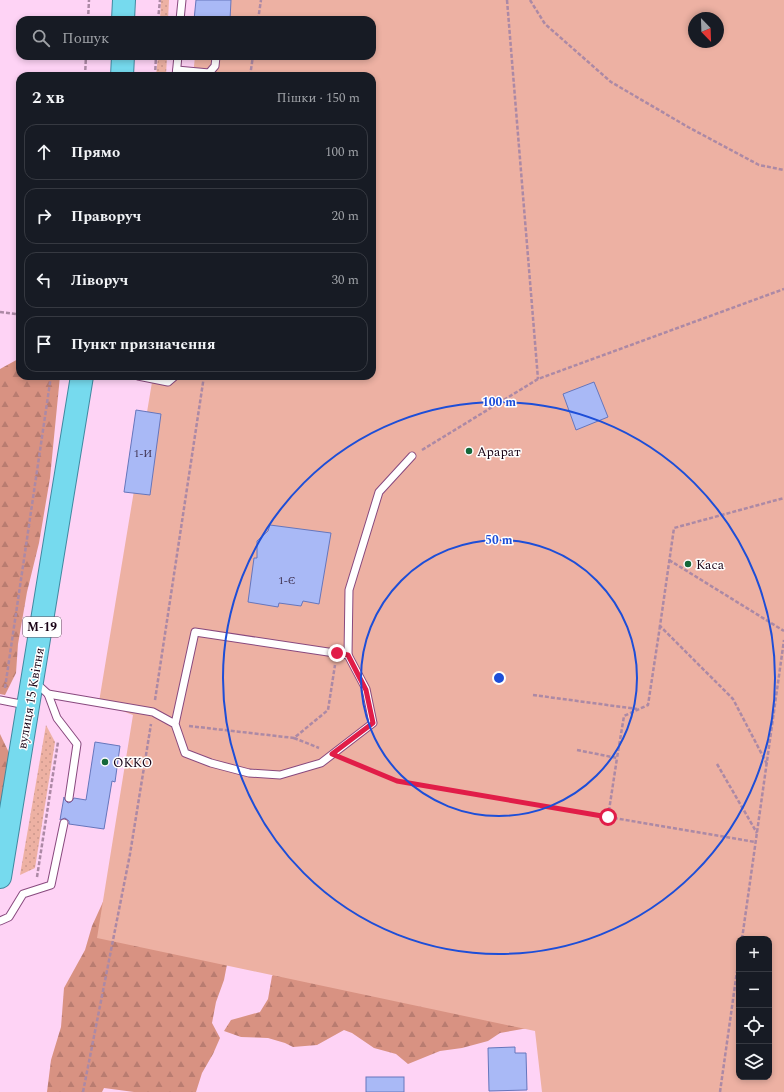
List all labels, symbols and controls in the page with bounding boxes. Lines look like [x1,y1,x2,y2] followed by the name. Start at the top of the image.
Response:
[688,12,724,48] north arrow
[16,16,376,60] search box
[30,27,52,49] icon: search
[62,27,109,50] text: Пошук
[32,85,64,111] text: 2 хв
[277,88,360,108] text: Пішки · 150 m
[33,141,55,163] icon: ahead
[71,141,120,164] text: Прямо
[325,142,359,162] text: 100 m
[33,205,55,227] icon: right
[71,205,141,228] text: Праворуч
[332,206,359,226] text: 20 m
[33,269,55,291] icon: left
[71,269,128,292] text: Ліворуч
[332,270,359,290] text: 30 m
[33,333,55,355] icon: arrive
[71,333,216,356] text: Пункт призначення
[482,393,516,412] text: 100 m
[477,442,521,462] place label: Арарат
[134,445,152,462] house number: 1-И
[464,446,474,456] marker: Арарат
[485,531,513,550] text: 50 m
[696,555,725,575] place label: Каса
[683,559,693,569] marker: Каса
[278,572,296,589] house number: 1-Є
[23,617,61,637] road number: М-19
[328,644,346,662] route end
[12,646,50,750] street label: вулиця 15 Квітня
[492,671,506,685] centre of rings
[113,753,152,773] place label: ОККО
[100,757,110,767] marker: ОККО
[599,808,617,826] route start
[736,936,772,1080] map controls
[736,936,772,972] button: +
[736,972,772,1008] button: −
[736,1008,772,1044] button: locate
[736,1044,772,1080] button: layers

